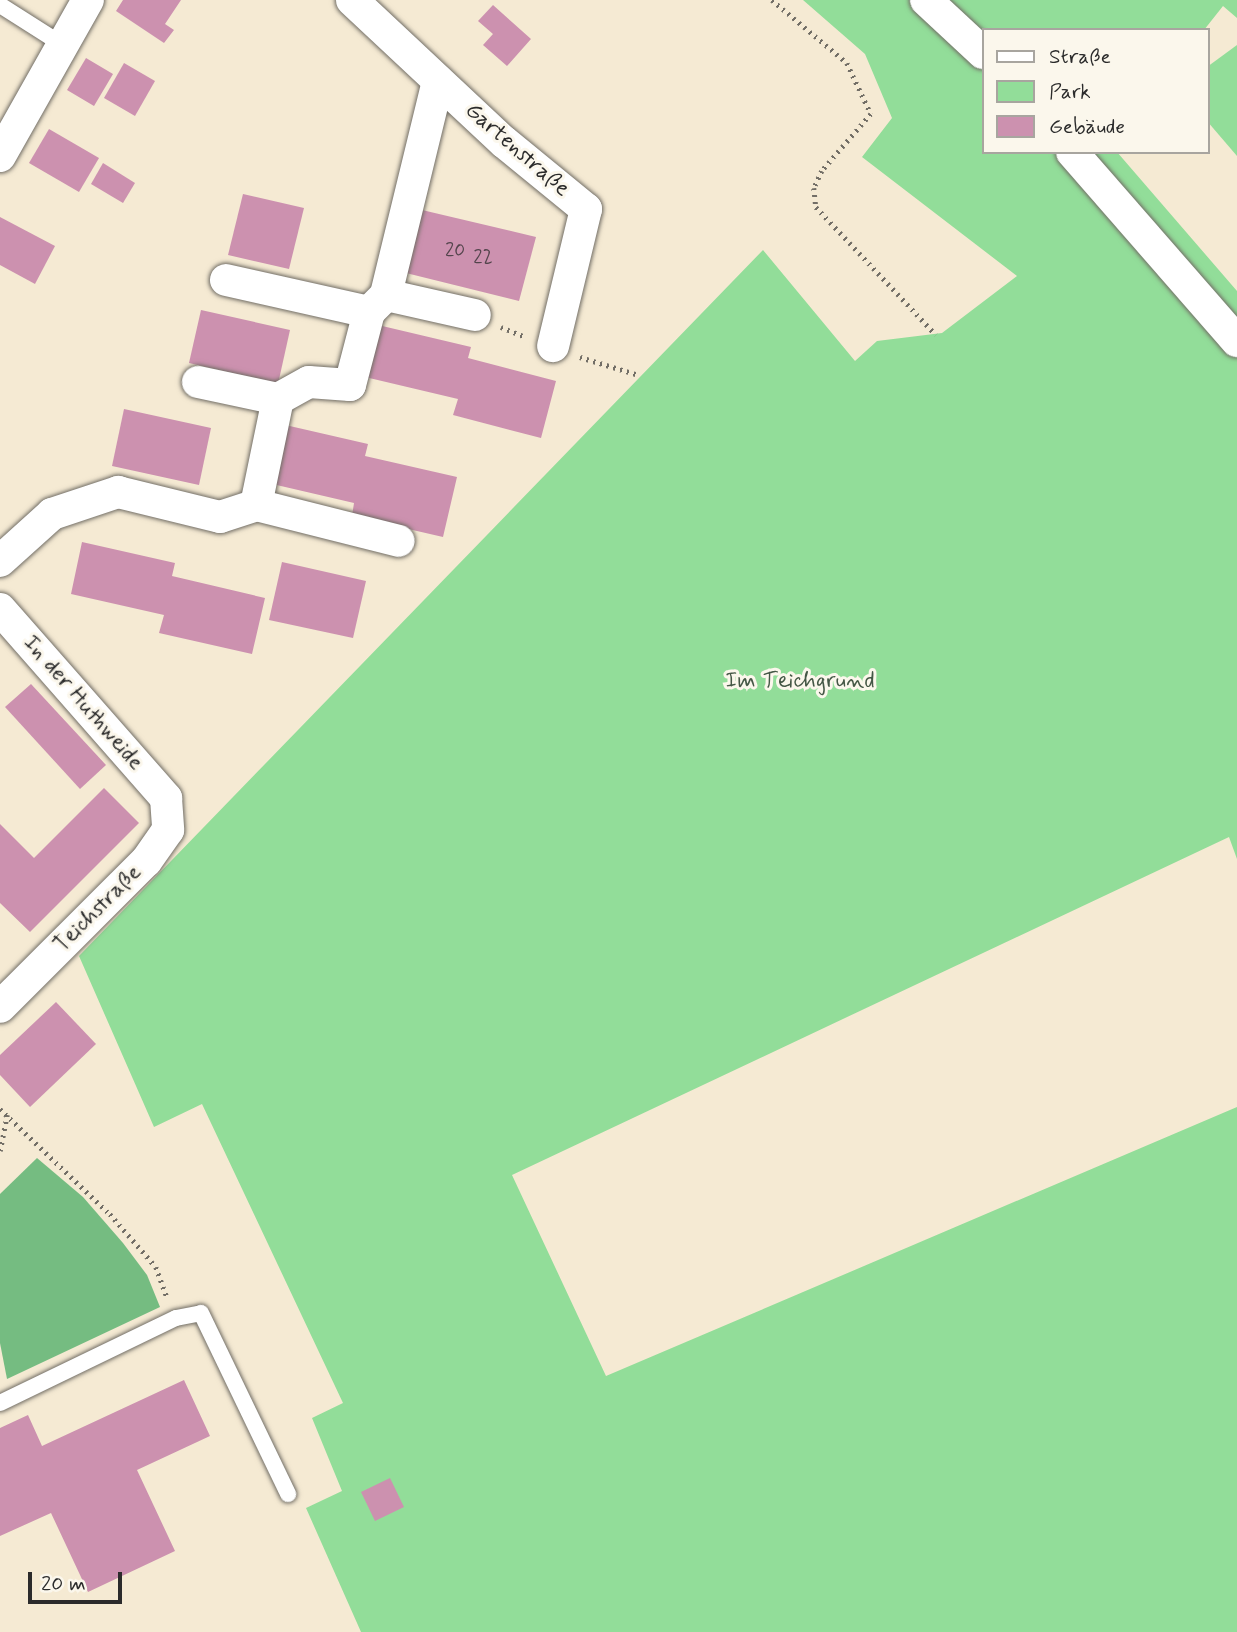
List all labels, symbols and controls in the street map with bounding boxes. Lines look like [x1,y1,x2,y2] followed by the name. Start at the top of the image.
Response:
[982,28,1209,154] legend
[1049,43,1111,71] text: Straße
[1049,78,1091,106] text: Park
[459,97,575,203] street label: Gartenstraße
[1049,113,1125,141] text: Gebäude
[445,240,465,262] house number: 20
[473,247,493,269] house number: 22
[18,631,148,775] street label: In der Huthweide
[726,667,874,695] park label: Im Teichgrund
[48,859,148,959] street label: Teichstraße
[32,1558,126,1602] scale bar
[41,1570,86,1598] text: 20 m

